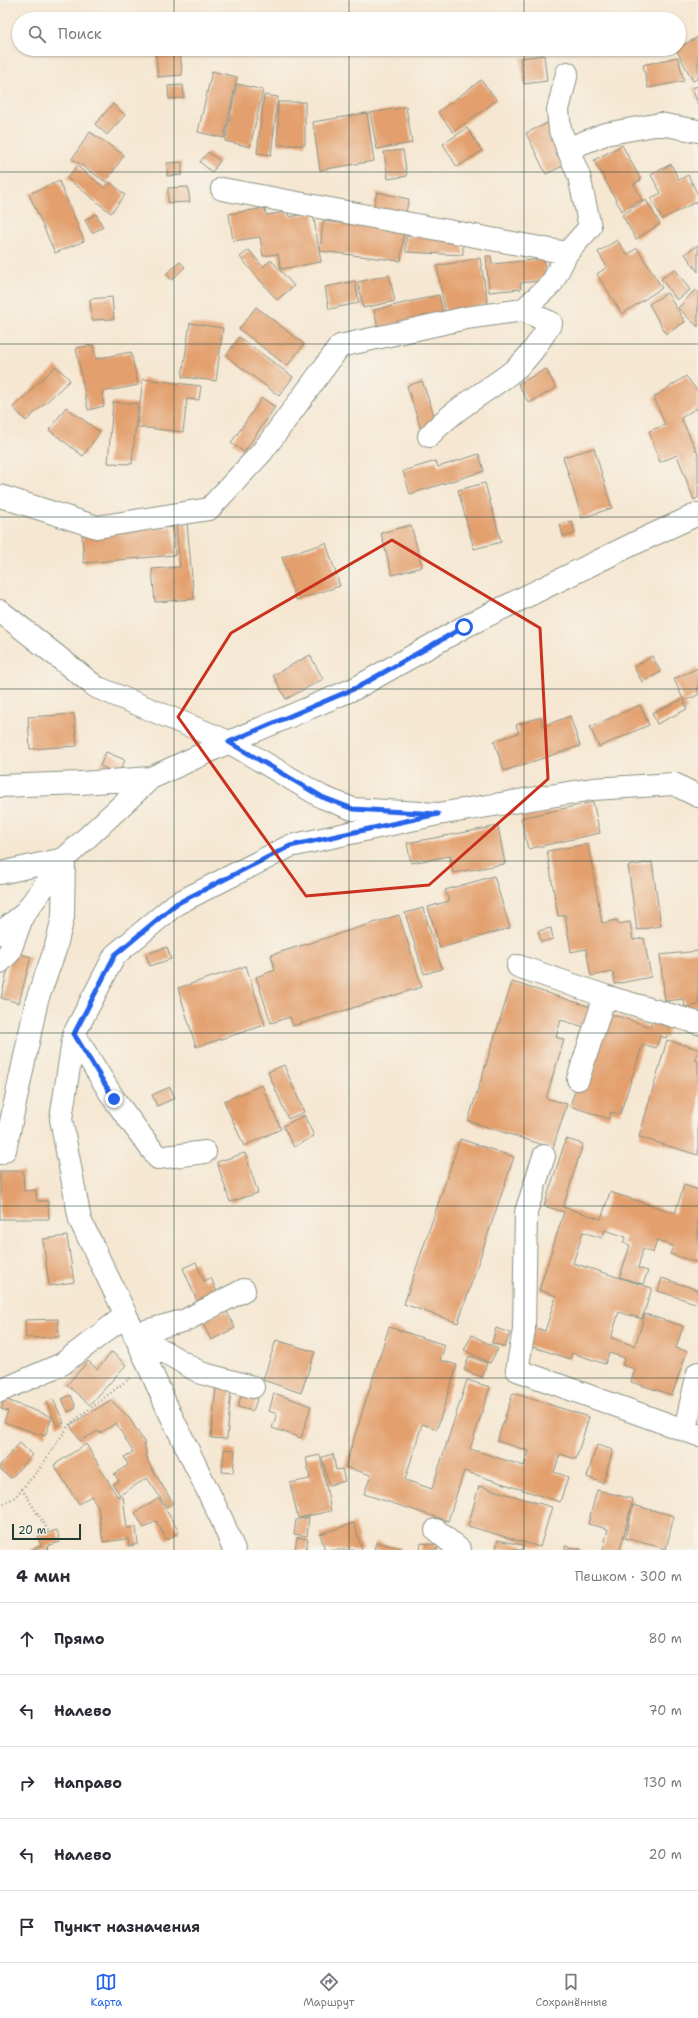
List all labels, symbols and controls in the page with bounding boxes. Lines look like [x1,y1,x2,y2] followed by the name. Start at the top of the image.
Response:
[12,12,686,56] search box
[26,23,48,45] icon: search
[58,24,102,44] text: Поиск
[455,618,473,636] route start
[105,1090,123,1108] route end
[12,1522,81,1541] scale bar
[18,1523,46,1538] text: 20 m
[16,1565,71,1587] text: 4 мин
[575,1568,682,1585] text: Пешком · 300 m
[16,1628,38,1650] icon: ahead
[54,1629,104,1649] text: Прямо
[648,1630,682,1647] text: 80 m
[16,1700,38,1722] icon: left
[54,1701,112,1721] text: Налево
[648,1702,682,1719] text: 70 m
[16,1772,38,1794] icon: right
[54,1773,122,1793] text: Направо
[644,1774,682,1791] text: 130 m
[16,1844,38,1866] icon: left
[54,1845,112,1865] text: Налево
[649,1846,682,1863] text: 20 m
[16,1916,38,1938] icon: arrive
[54,1917,200,1937] text: Пункт назначения
[91,1971,122,2010] tab: Карта
[303,1971,354,2010] tab: Маршрут
[536,1971,607,2010] tab: Сохранённые

